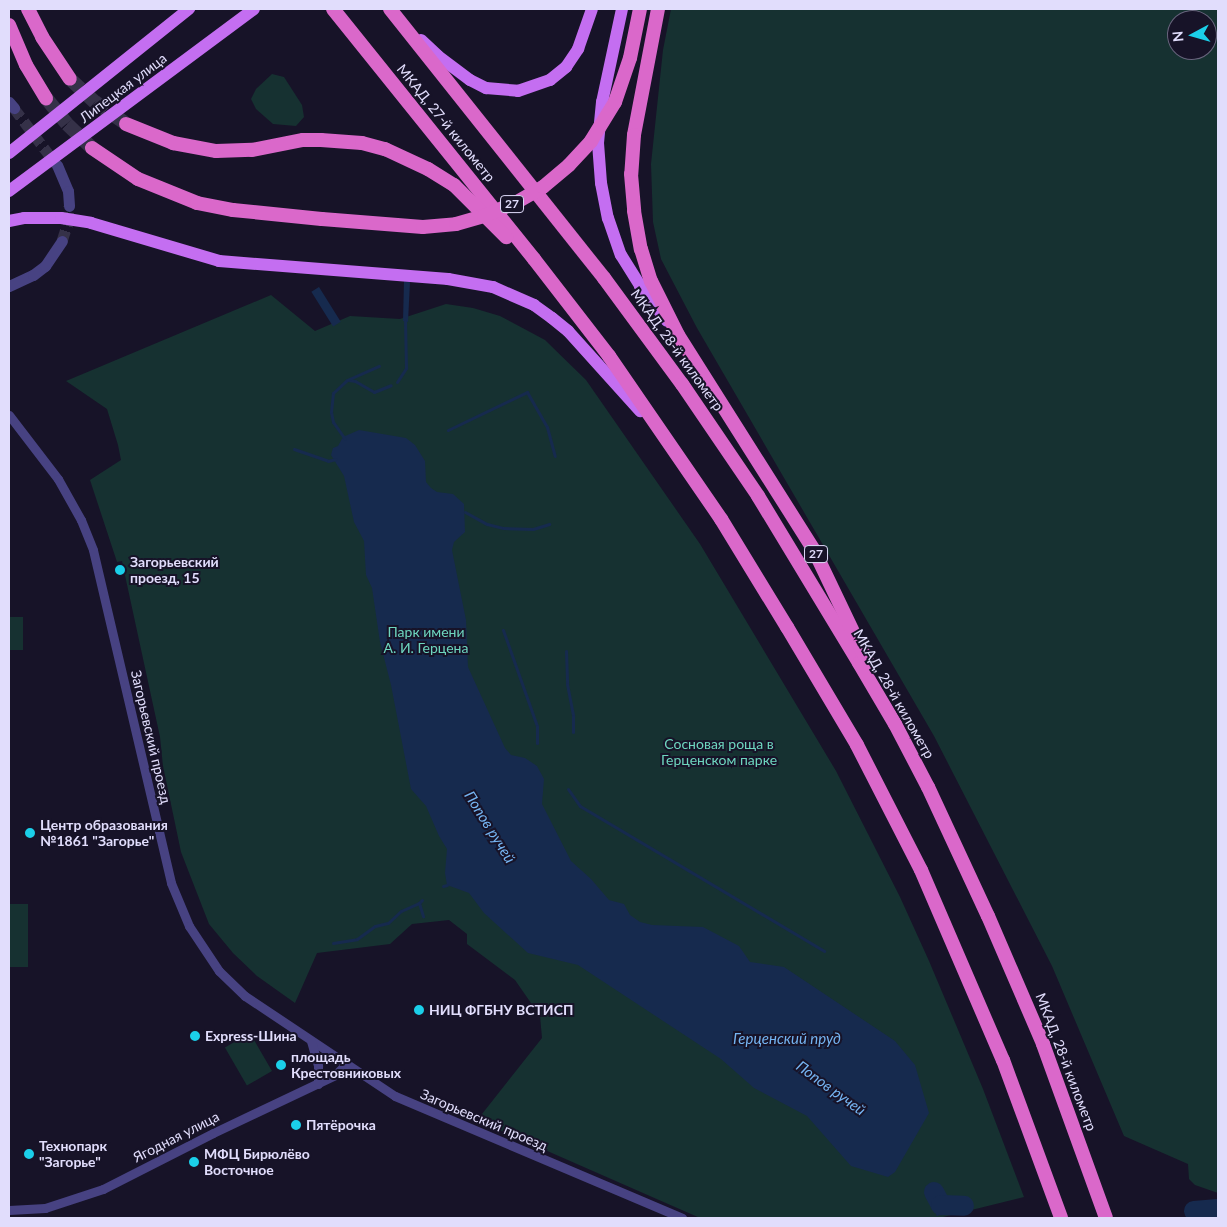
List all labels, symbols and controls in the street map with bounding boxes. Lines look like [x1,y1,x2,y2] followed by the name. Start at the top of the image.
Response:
[1167,10,1217,60] north arrow
[1169,30,1187,43] text: N
[76,50,170,126] street label: Липецкая улица
[393,61,499,185] street label: МКАД, 27-й километр
[500,194,524,213] road number: 27
[627,286,727,414] street label: МКАД, 28-й километр
[804,544,828,564] road number: 27
[130,554,219,586] place label: Загорьевский проезд, 15
[114,564,126,576] marker: Загорьевский проезд, 15
[384,624,468,656] park label: Парк имени А. И. Герцена
[850,626,938,762] street label: МКАД, 28-й километр
[127,668,175,806] street label: Загорьевский проезд
[661,736,777,769] park label: Сосновая роща в Герценском парке
[461,788,519,866] water label: Попов ручей
[40,817,168,850] place label: Центр образования №1861 "Загорье"
[24,827,36,839] marker: Центр образования №1861 "Загорье"
[1032,991,1100,1133] street label: МКАД, 28-й километр
[429,1002,573,1018] place label: НИЦ ФГБНУ ВСТИСП
[413,1004,425,1016] marker: НИЦ ФГБНУ ВСТИСП
[205,1028,297,1044] place label: Express-Шина
[189,1030,201,1042] marker: Express-Шина
[733,1030,841,1048] water label: Герценский пруд
[291,1049,401,1082] place label: площадь Крестовниковых
[793,1057,869,1119] water label: Попов ручей
[275,1059,287,1071] marker: площадь Крестовниковых
[418,1086,550,1154] street label: Загорьевский проезд
[130,1108,222,1166] street label: Ягодная улица
[306,1117,376,1133] place label: Пятёрочка
[290,1119,302,1131] marker: Пятёрочка
[39,1138,107,1170] place label: Технопарк "Загорье"
[204,1146,310,1178] place label: МФЦ Бирюлёво Восточное
[23,1148,35,1160] marker: Технопарк "Загорье"
[188,1156,200,1168] marker: МФЦ Бирюлёво Восточное

